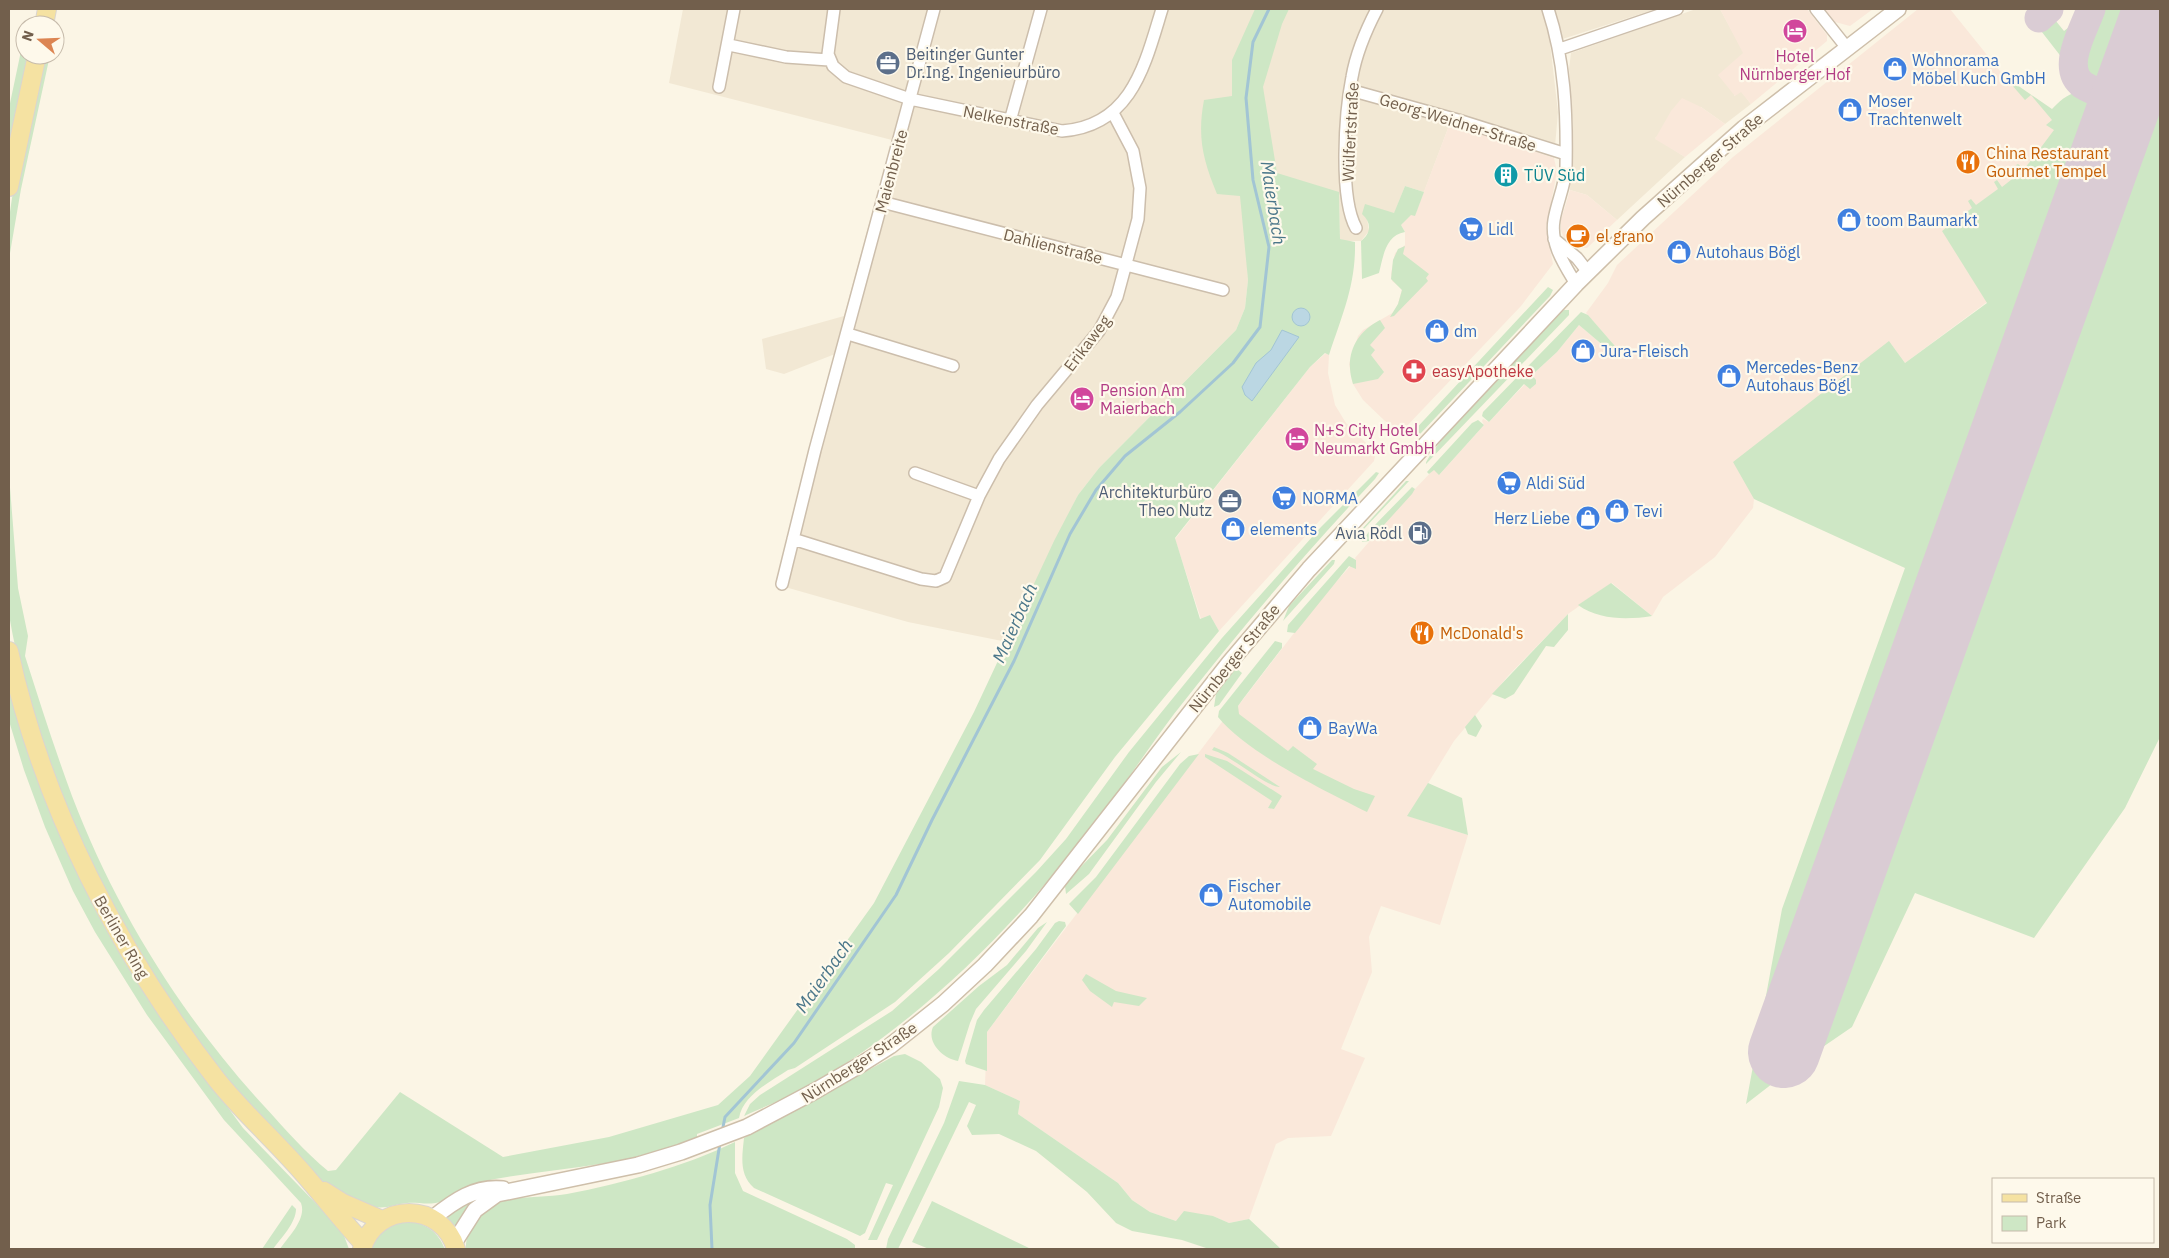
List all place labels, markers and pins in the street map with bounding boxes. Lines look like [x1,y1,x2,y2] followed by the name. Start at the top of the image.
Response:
[1782,18,1808,44] hotel icon: Hotel Nürnberger Hof
[906,44,1061,82] place label: Beitinger Gunter Dr.Ing. Ingenieurbüro
[1739,46,1851,84] place label: Hotel Nürnberger Hof
[875,50,901,76] office icon: Beitinger Gunter Dr.Ing. Ingenieurbüro
[1912,50,2046,88] place label: Wohnorama Möbel Kuch GmbH
[1882,56,1908,82] shop icon: Wohnorama Möbel Kuch GmbH
[1868,91,1962,129] place label: Moser Trachtenwelt
[1837,97,1863,123] shop icon: Moser Trachtenwelt
[1986,143,2109,181] place label: China Restaurant Gourmet Tempel
[1955,149,1981,175] restaurant icon: China Restaurant Gourmet Tempel
[1493,162,1519,188] building icon: TÜV Süd
[1524,165,1585,185] place label: TÜV Süd
[1836,207,1862,233] shop icon: toom Baumarkt
[1866,210,1978,230] place label: toom Baumarkt
[1458,216,1484,242] supermarket icon: Lidl
[1488,219,1514,239] place label: Lidl
[1565,223,1591,249] cafe icon: el grano
[1596,226,1654,246] place label: el grano
[1666,239,1692,265] shop icon: Autohaus Bögl
[1696,242,1800,262] place label: Autohaus Bögl
[1424,318,1450,344] shop icon: dm
[1454,321,1477,341] place label: dm
[1570,338,1596,364] shop icon: Jura-Fleisch
[1600,341,1689,361] place label: Jura-Fleisch
[1746,357,1858,395] place label: Mercedes-Benz Autohaus Bögl
[1401,358,1427,384] pharmacy icon: easyApotheke
[1432,361,1534,381] place label: easyApotheke
[1716,363,1742,389] shop icon: Mercedes-Benz Autohaus Bögl
[1100,380,1185,418] place label: Pension Am Maierbach
[1069,386,1095,412] hotel icon: Pension Am Maierbach
[1314,420,1435,458] place label: N+S City Hotel Neumarkt GmbH
[1284,426,1310,452] hotel icon: N+S City Hotel Neumarkt GmbH
[1496,470,1522,496] supermarket icon: Aldi Süd
[1526,473,1585,493] place label: Aldi Süd
[1099,482,1212,520] place label: Architekturbüro Theo Nutz
[1271,485,1297,511] supermarket icon: NORMA
[1217,488,1243,514] office icon: Architekturbüro Theo Nutz
[1302,488,1358,508] place label: NORMA
[1604,498,1630,524] shop icon: Tevi
[1634,501,1663,521] place label: Tevi
[1575,505,1601,531] shop icon: Herz Liebe
[1494,508,1570,528] place label: Herz Liebe
[1220,516,1246,542] shop icon: elements
[1250,519,1317,539] place label: elements
[1407,520,1433,546] fuel station icon: Avia Rödl
[1335,523,1402,543] place label: Avia Rödl
[1409,620,1435,646] restaurant icon: McDonald's
[1440,623,1524,643] place label: McDonald's
[1297,715,1323,741] shop icon: BayWa
[1328,718,1378,738] place label: BayWa
[1228,876,1311,914] place label: Fischer Automobile
[1198,882,1224,908] shop icon: Fischer Automobile

